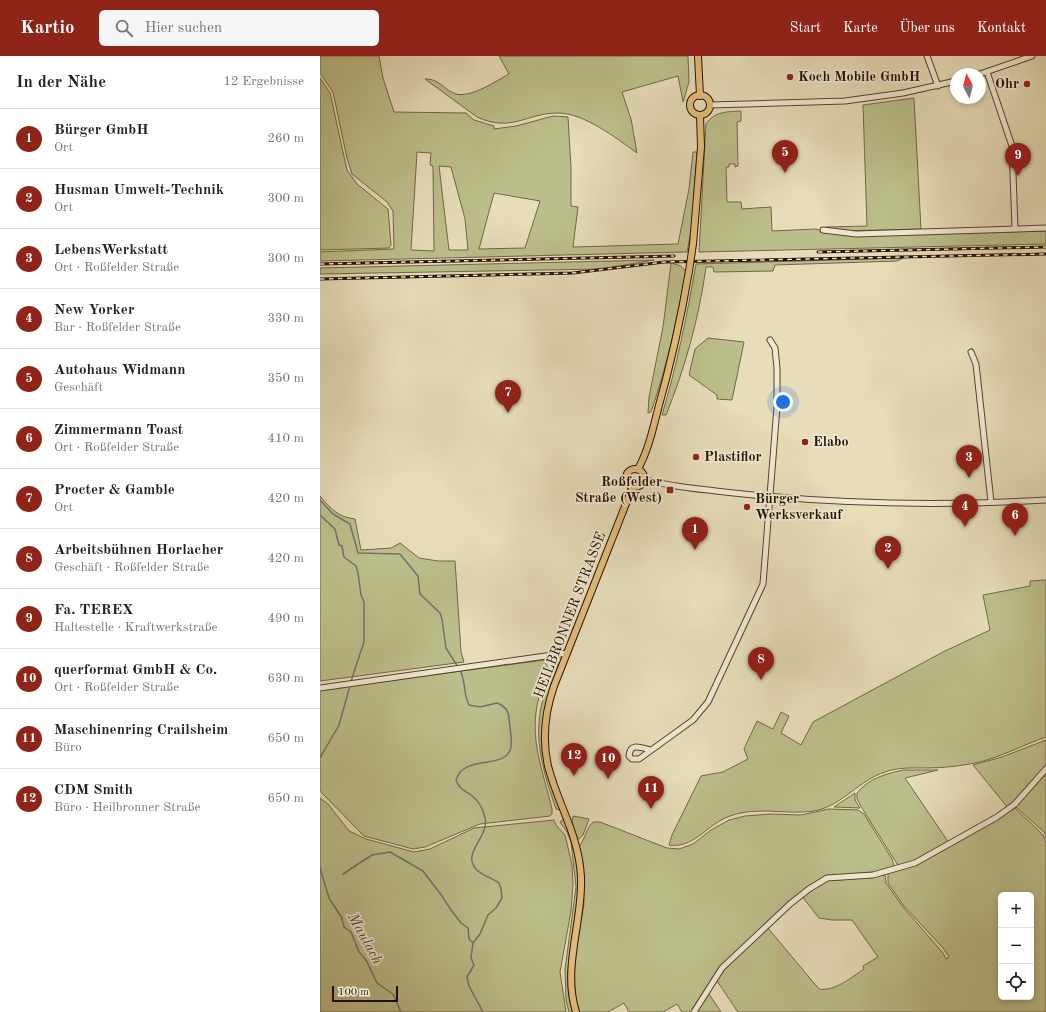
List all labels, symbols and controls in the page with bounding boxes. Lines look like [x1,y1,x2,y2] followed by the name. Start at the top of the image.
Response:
[99,10,379,46] search box
[113,17,135,39] icon: search
[20,19,75,38] text: Kartio
[145,21,222,36] text: Hier suchen
[790,21,821,35] text: Start
[843,21,878,35] text: Karte
[900,21,955,35] text: Über uns
[977,21,1026,35] text: Kontakt
[950,68,986,104] north arrow
[798,70,920,84] place label: Koch Mobile GmbH
[785,72,795,82] marker: Koch Mobile GmbH
[16,74,106,91] text: In der Nähe
[224,75,304,88] text: 12 Ergebnisse
[995,77,1019,91] place label: Ohr
[1022,79,1032,89] marker: Ohr
[54,123,149,138] text: Bürger GmbH
[25,132,33,145] text: 1
[267,132,304,145] text: 260 m
[772,140,798,173] pin: 5
[54,141,73,154] text: Ort
[1005,143,1031,176] pin: 9
[54,183,224,198] text: Husman Umwelt-Technik
[25,192,33,205] text: 2
[267,192,304,205] text: 300 m
[54,201,73,214] text: Ort
[54,243,168,258] text: LebensWerkstatt
[25,252,33,265] text: 3
[267,252,304,265] text: 300 m
[54,261,179,274] text: Ort · Roßfelder Straße
[54,303,134,318] text: New Yorker
[25,312,33,325] text: 4
[267,312,304,325] text: 330 m
[54,321,181,334] text: Bar · Roßfelder Straße
[54,363,186,378] text: Autohaus Widmann
[25,372,33,385] text: 5
[267,372,304,385] text: 350 m
[495,380,521,413] pin: 7
[54,381,103,394] text: Geschäft
[773,392,793,412] your location
[54,423,183,438] text: Zimmermann Toast
[25,432,33,445] text: 6
[267,432,304,445] text: 410 m
[813,435,849,449] place label: Elabo
[800,437,810,447] marker: Elabo
[54,441,179,454] text: Ort · Roßfelder Straße
[956,445,982,478] pin: 3
[704,450,762,464] place label: Plastiflor
[691,452,701,462] marker: Plastiflor
[575,475,662,505] place label: Roßfelder Straße (West)
[54,483,175,498] text: Procter & Gamble
[665,485,675,495] marker: Roßfelder Straße (West)
[25,492,33,505] text: 7
[267,492,304,505] text: 420 m
[755,492,843,522] place label: Bürger Werksverkauf
[952,494,978,527] pin: 4
[54,501,73,514] text: Ort
[742,502,752,512] marker: Bürger Werksverkauf
[1002,503,1028,536] pin: 6
[682,517,708,550] pin: 1
[532,530,608,700] street label: HEILBRONNER STRASSE
[875,536,901,569] pin: 2
[54,543,223,558] text: Arbeitsbühnen Horlacher
[25,552,33,565] text: 8
[267,552,304,565] text: 420 m
[54,561,209,574] text: Geschäft · Roßfelder Straße
[54,603,133,618] text: Fa. TEREX
[25,612,33,625] text: 9
[267,612,304,625] text: 490 m
[54,621,218,634] text: Haltestelle · Kraftwerkstraße
[748,647,774,680] pin: 8
[54,663,217,678] text: querformat GmbH & Co.
[21,672,37,685] text: 10
[267,672,304,685] text: 630 m
[54,681,179,694] text: Ort · Roßfelder Straße
[54,723,228,738] text: Maschinenring Crailsheim
[21,732,37,745] text: 11
[267,732,304,745] text: 650 m
[54,741,82,754] text: Büro
[561,743,587,776] pin: 12
[595,746,621,779] pin: 10
[638,776,664,809] pin: 11
[54,783,133,798] text: CDM Smith
[21,792,37,805] text: 12
[267,792,304,805] text: 650 m
[54,801,200,814] text: Büro · Heilbronner Straße
[998,892,1034,1000] map controls
[998,892,1034,928] button: +
[343,910,384,968] water label: Maulach
[998,928,1034,964] button: −
[998,964,1034,1000] button: locate
[332,984,398,1003] scale bar
[338,987,369,998] text: 100 m

